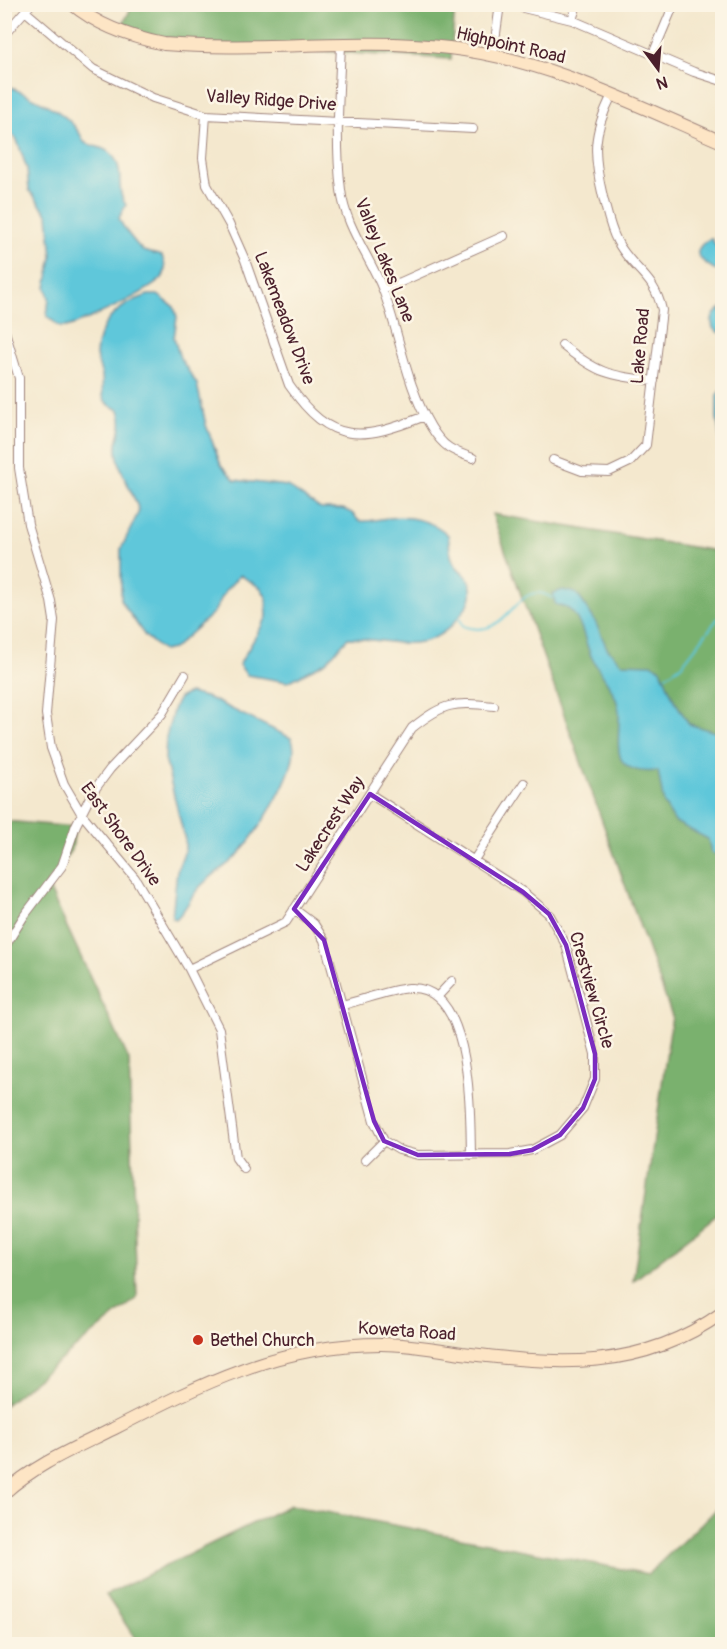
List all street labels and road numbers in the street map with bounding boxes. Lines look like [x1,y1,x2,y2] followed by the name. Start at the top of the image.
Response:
[454,22,568,69] street label: Highpoint Road
[205,84,337,117] street label: Valley Ridge Drive
[349,195,420,326] street label: Valley Lakes Lane
[249,249,320,388] street label: Lakemeadow Drive
[626,307,655,385] street label: Lake Road
[291,772,370,877] street label: Lakecrest Way
[75,778,166,891] street label: East Shore Drive
[564,929,619,1051] street label: Crestview Circle
[357,1317,457,1346] street label: Koweta Road

